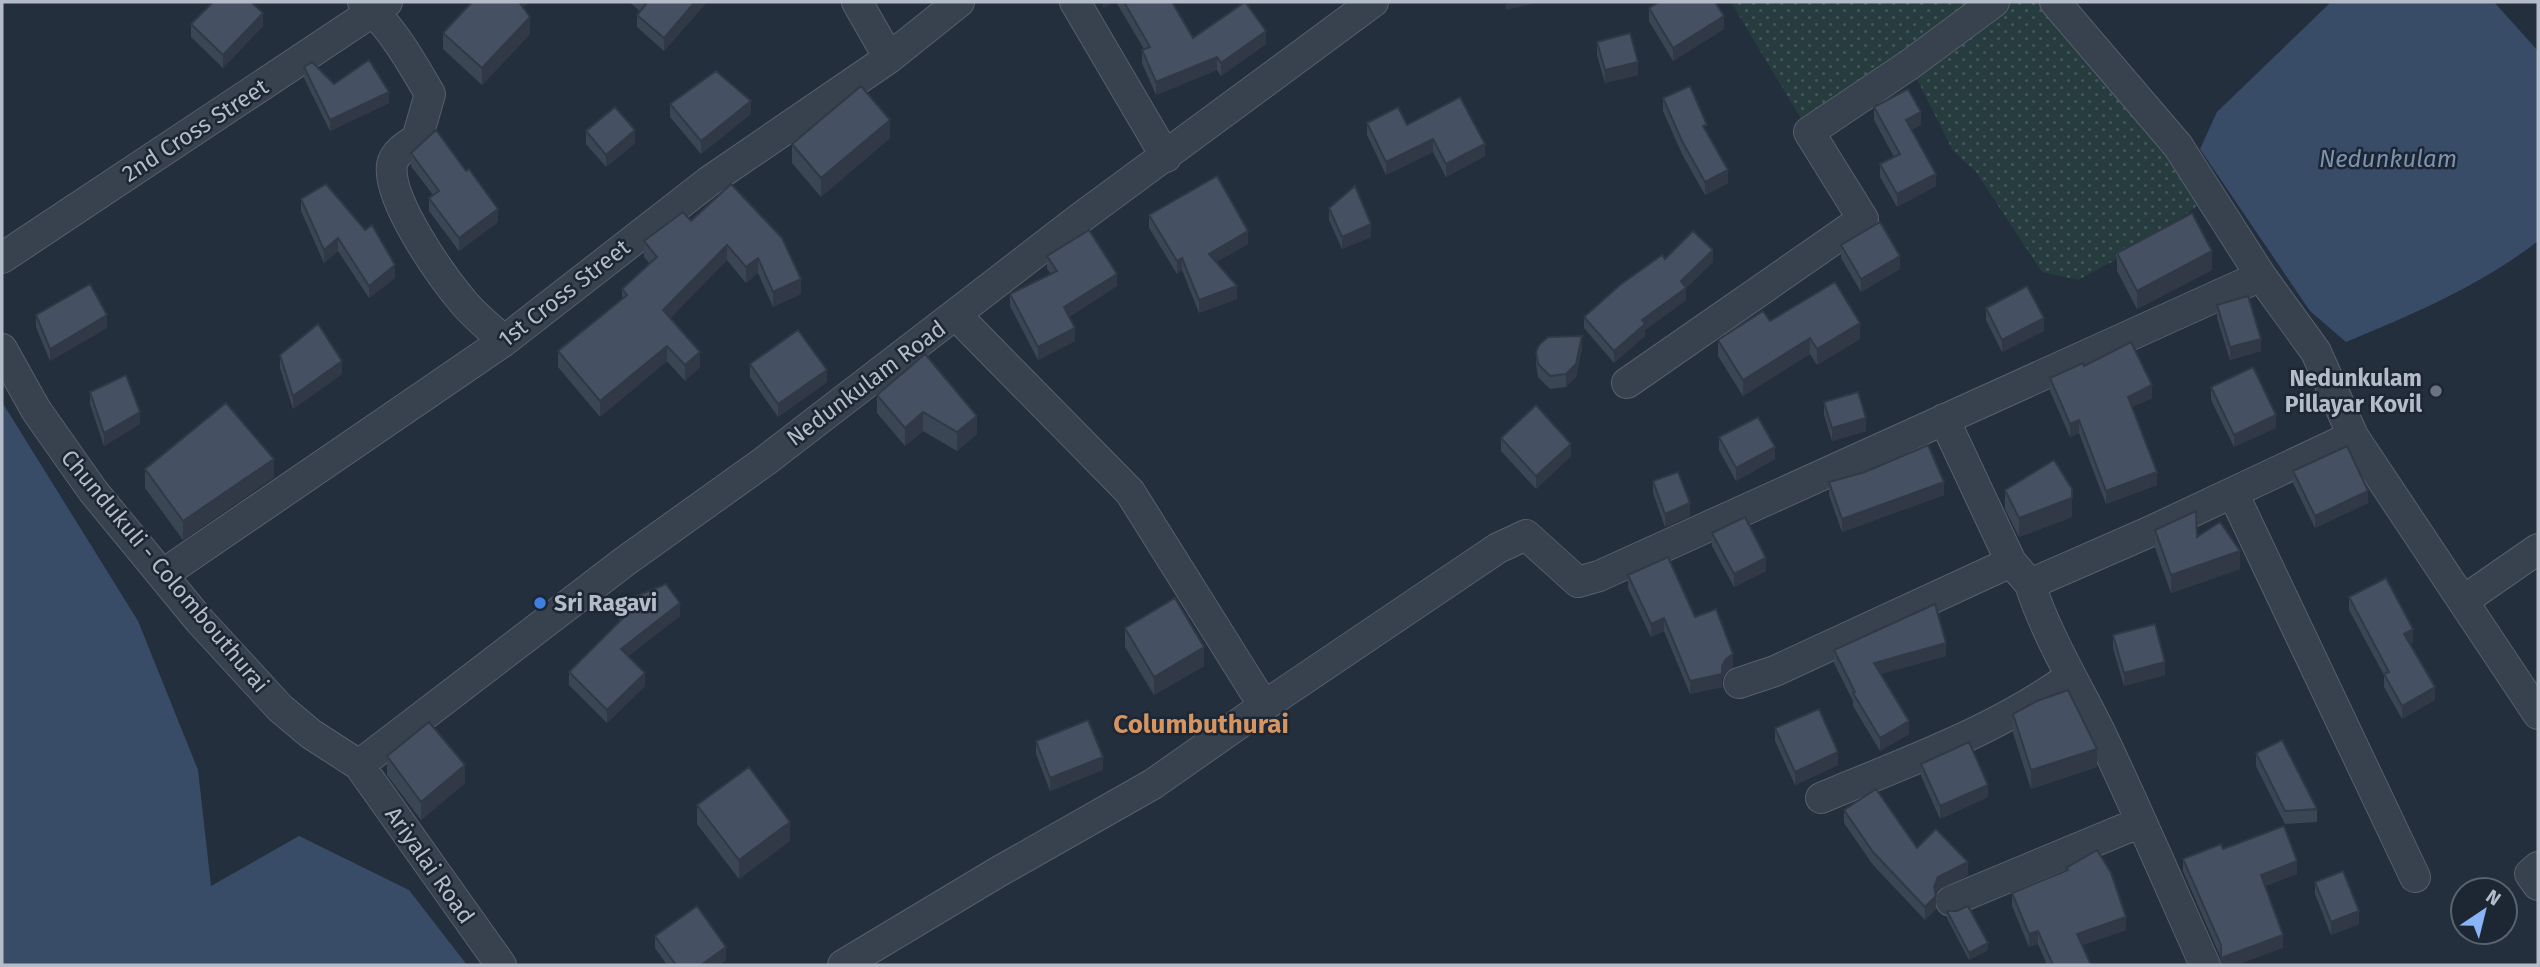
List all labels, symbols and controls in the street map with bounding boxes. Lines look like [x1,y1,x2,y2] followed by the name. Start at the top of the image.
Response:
[117,72,274,188] street label: 2nd Cross Street
[2319,145,2457,173] water label: Nedunkulam
[493,233,636,353] street label: 1st Cross Street
[781,314,951,452] street label: Nedunkulam Road
[2285,364,2422,418] place label: Nedunkulam Pillayar Kovil
[2428,383,2444,399] marker: Nedunkulam Pillayar Kovil
[55,444,275,698] street label: Chundukuli - Colombouthurai
[554,589,657,617] place label: Sri Ragavi
[532,595,548,611] marker: Sri Ragavi
[1113,709,1289,740] district label: Columbuthurai
[379,801,481,929] street label: Ariyalai Road
[2449,876,2519,946] north arrow
[2482,884,2505,911] text: N

